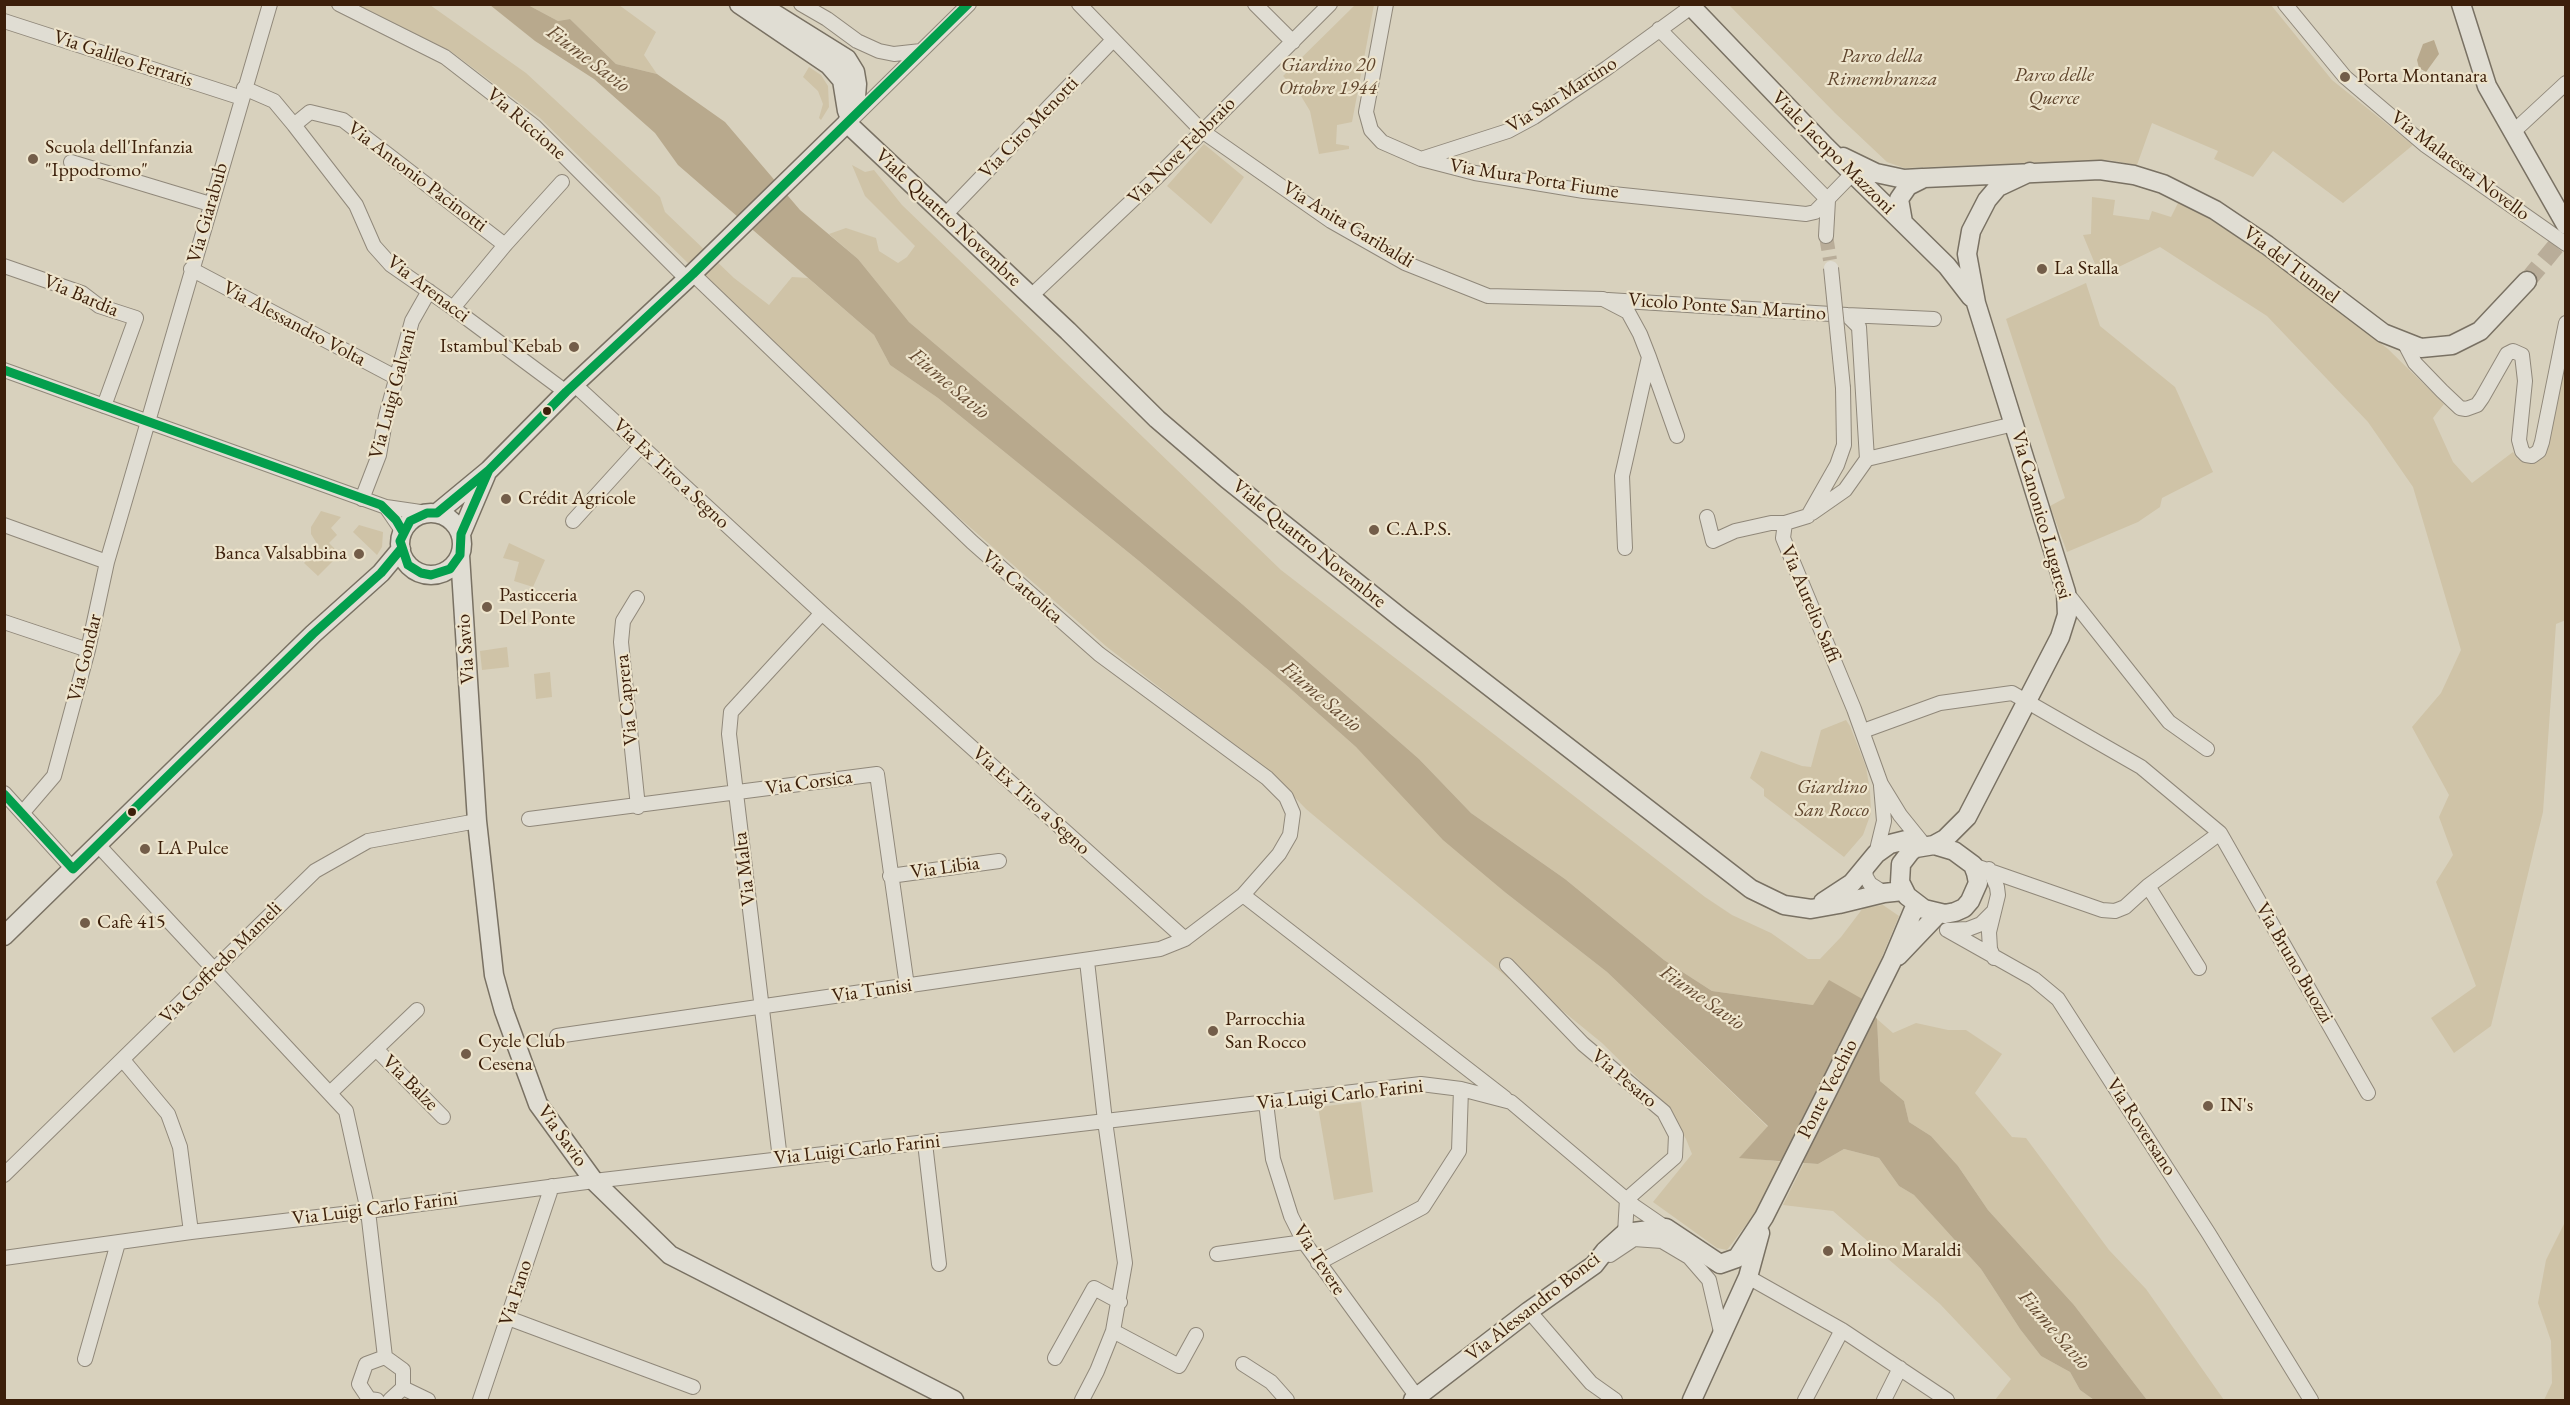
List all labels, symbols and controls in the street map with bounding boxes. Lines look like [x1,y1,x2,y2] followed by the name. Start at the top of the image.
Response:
[541,20,635,98] water label: Fiume Savio
[50,25,196,93] street label: Via Galileo Ferraris
[1827,45,1937,92] park label: Parco della Rimembranza
[1502,52,1622,138] street label: Via San Martino
[1279,54,1377,101] park label: Giardino 20 Ottobre 1944
[2014,64,2094,111] park label: Parco delle Querce
[2357,65,2487,89] place label: Porta Montanara
[2338,70,2352,84] marker: Porta Montanara
[974,72,1084,184] street label: Via Ciro Menotti
[481,83,571,165] street label: Via Riccione
[1766,86,1900,220] street label: Viale Jacopo Mazzoni
[1123,92,1241,210] street label: Via Nove Febbraio
[2386,106,2534,226] street label: Via Malatesta Novello
[342,117,492,237] street label: Via Antonio Pacinotti
[45,136,193,183] place label: Scuola dell'Infanzia "Ippodromo"
[870,144,1026,292] street label: Viale Quattro Novembre
[26,152,40,166] marker: Scuola dell'Infanzia "Ippodromo"
[1448,154,1620,204] street label: Via Mura Porta Fiume
[182,160,234,266] street label: Via Giarabub
[1278,176,1418,274] street label: Via Anita Garibaldi
[2238,221,2344,309] street label: Via del Tunnel
[382,250,474,328] street label: Via Arenacci
[2054,257,2119,281] place label: La Stalla
[2035,262,2049,276] marker: La Stalla
[40,269,122,323] street label: Via Bardia
[218,276,370,372] street label: Via Alessandro Volta
[1627,288,1827,326] street label: Vicolo Ponte San Martino
[364,326,422,462] street label: Via Luigi Galvani
[440,335,562,359] place label: Istambul Kebab
[567,340,581,354] marker: Istambul Kebab
[904,343,994,425] water label: Fiume Savio
[541,405,553,417] unlabelled marker
[608,414,734,534] street label: Via Ex Tiro a Segno
[2005,428,2077,602] street label: Via Canonico Lugaresi
[1227,474,1391,614] street label: Viale Quattro Novembre
[518,487,636,511] place label: Crédit Agricole
[499,492,513,506] marker: Crédit Agricole
[1386,518,1451,542] place label: C.A.P.S.
[1367,523,1381,537] marker: C.A.P.S.
[214,542,347,566] place label: Banca Valsabbina
[1774,542,1846,666] street label: Via Aurelio Saffi
[976,545,1068,629] street label: Via Cattolica
[352,547,366,561] marker: Banca Valsabbina
[499,584,577,631] place label: Pasticceria Del Ponte
[480,600,494,614] marker: Pasticceria Del Ponte
[63,612,107,704] street label: Via Gondar
[452,613,480,685] street label: Via Savio
[610,653,644,747] street label: Via Caprera
[1276,656,1366,738] water label: Fiume Savio
[967,742,1095,860] street label: Via Ex Tiro a Segno
[764,765,854,801] street label: Via Corsica
[1795,776,1869,823] park label: Giardino San Rocco
[126,806,138,818] unlabelled marker
[729,831,761,907] street label: Via Malta
[157,837,228,861] place label: LA Pulce
[138,842,152,856] marker: LA Pulce
[909,851,981,885] street label: Via Libia
[155,897,287,1029] street label: Via Goffredo Mameli
[2250,898,2338,1028] street label: Via Bruno Buozzi
[97,911,166,935] place label: Cafè 415
[78,916,92,930] marker: Cafè 415
[1655,960,1749,1036] water label: Fiume Savio
[830,974,914,1008] street label: Via Tunisi
[1225,1008,1306,1055] place label: Parrocchia San Rocco
[1206,1024,1220,1038] marker: Parrocchia San Rocco
[478,1030,565,1077] place label: Cycle Club Cesena
[1793,1035,1863,1143] street label: Ponte Vecchio
[1586,1044,1662,1114] street label: Via Pesaro
[459,1047,473,1061] marker: Cycle Club Cesena
[377,1050,443,1116] street label: Via Balze
[1256,1074,1424,1116] street label: Via Luigi Carlo Farini
[2101,1074,2181,1180] street label: Via Roversano
[2220,1094,2253,1118] place label: IN's
[2201,1099,2215,1113] marker: IN's
[532,1100,592,1172] street label: Via Savio
[773,1129,941,1171] street label: Via Luigi Carlo Farini
[291,1187,459,1231] street label: Via Luigi Carlo Farini
[1287,1220,1351,1300] street label: Via Tevere
[1840,1239,1961,1263] place label: Molino Maraldi
[1821,1244,1835,1258] marker: Molino Maraldi
[1461,1247,1605,1367] street label: Via Alessandro Bonci
[494,1257,538,1329] street label: Via Fano
[2012,1285,2096,1375] water label: Fiume Savio

